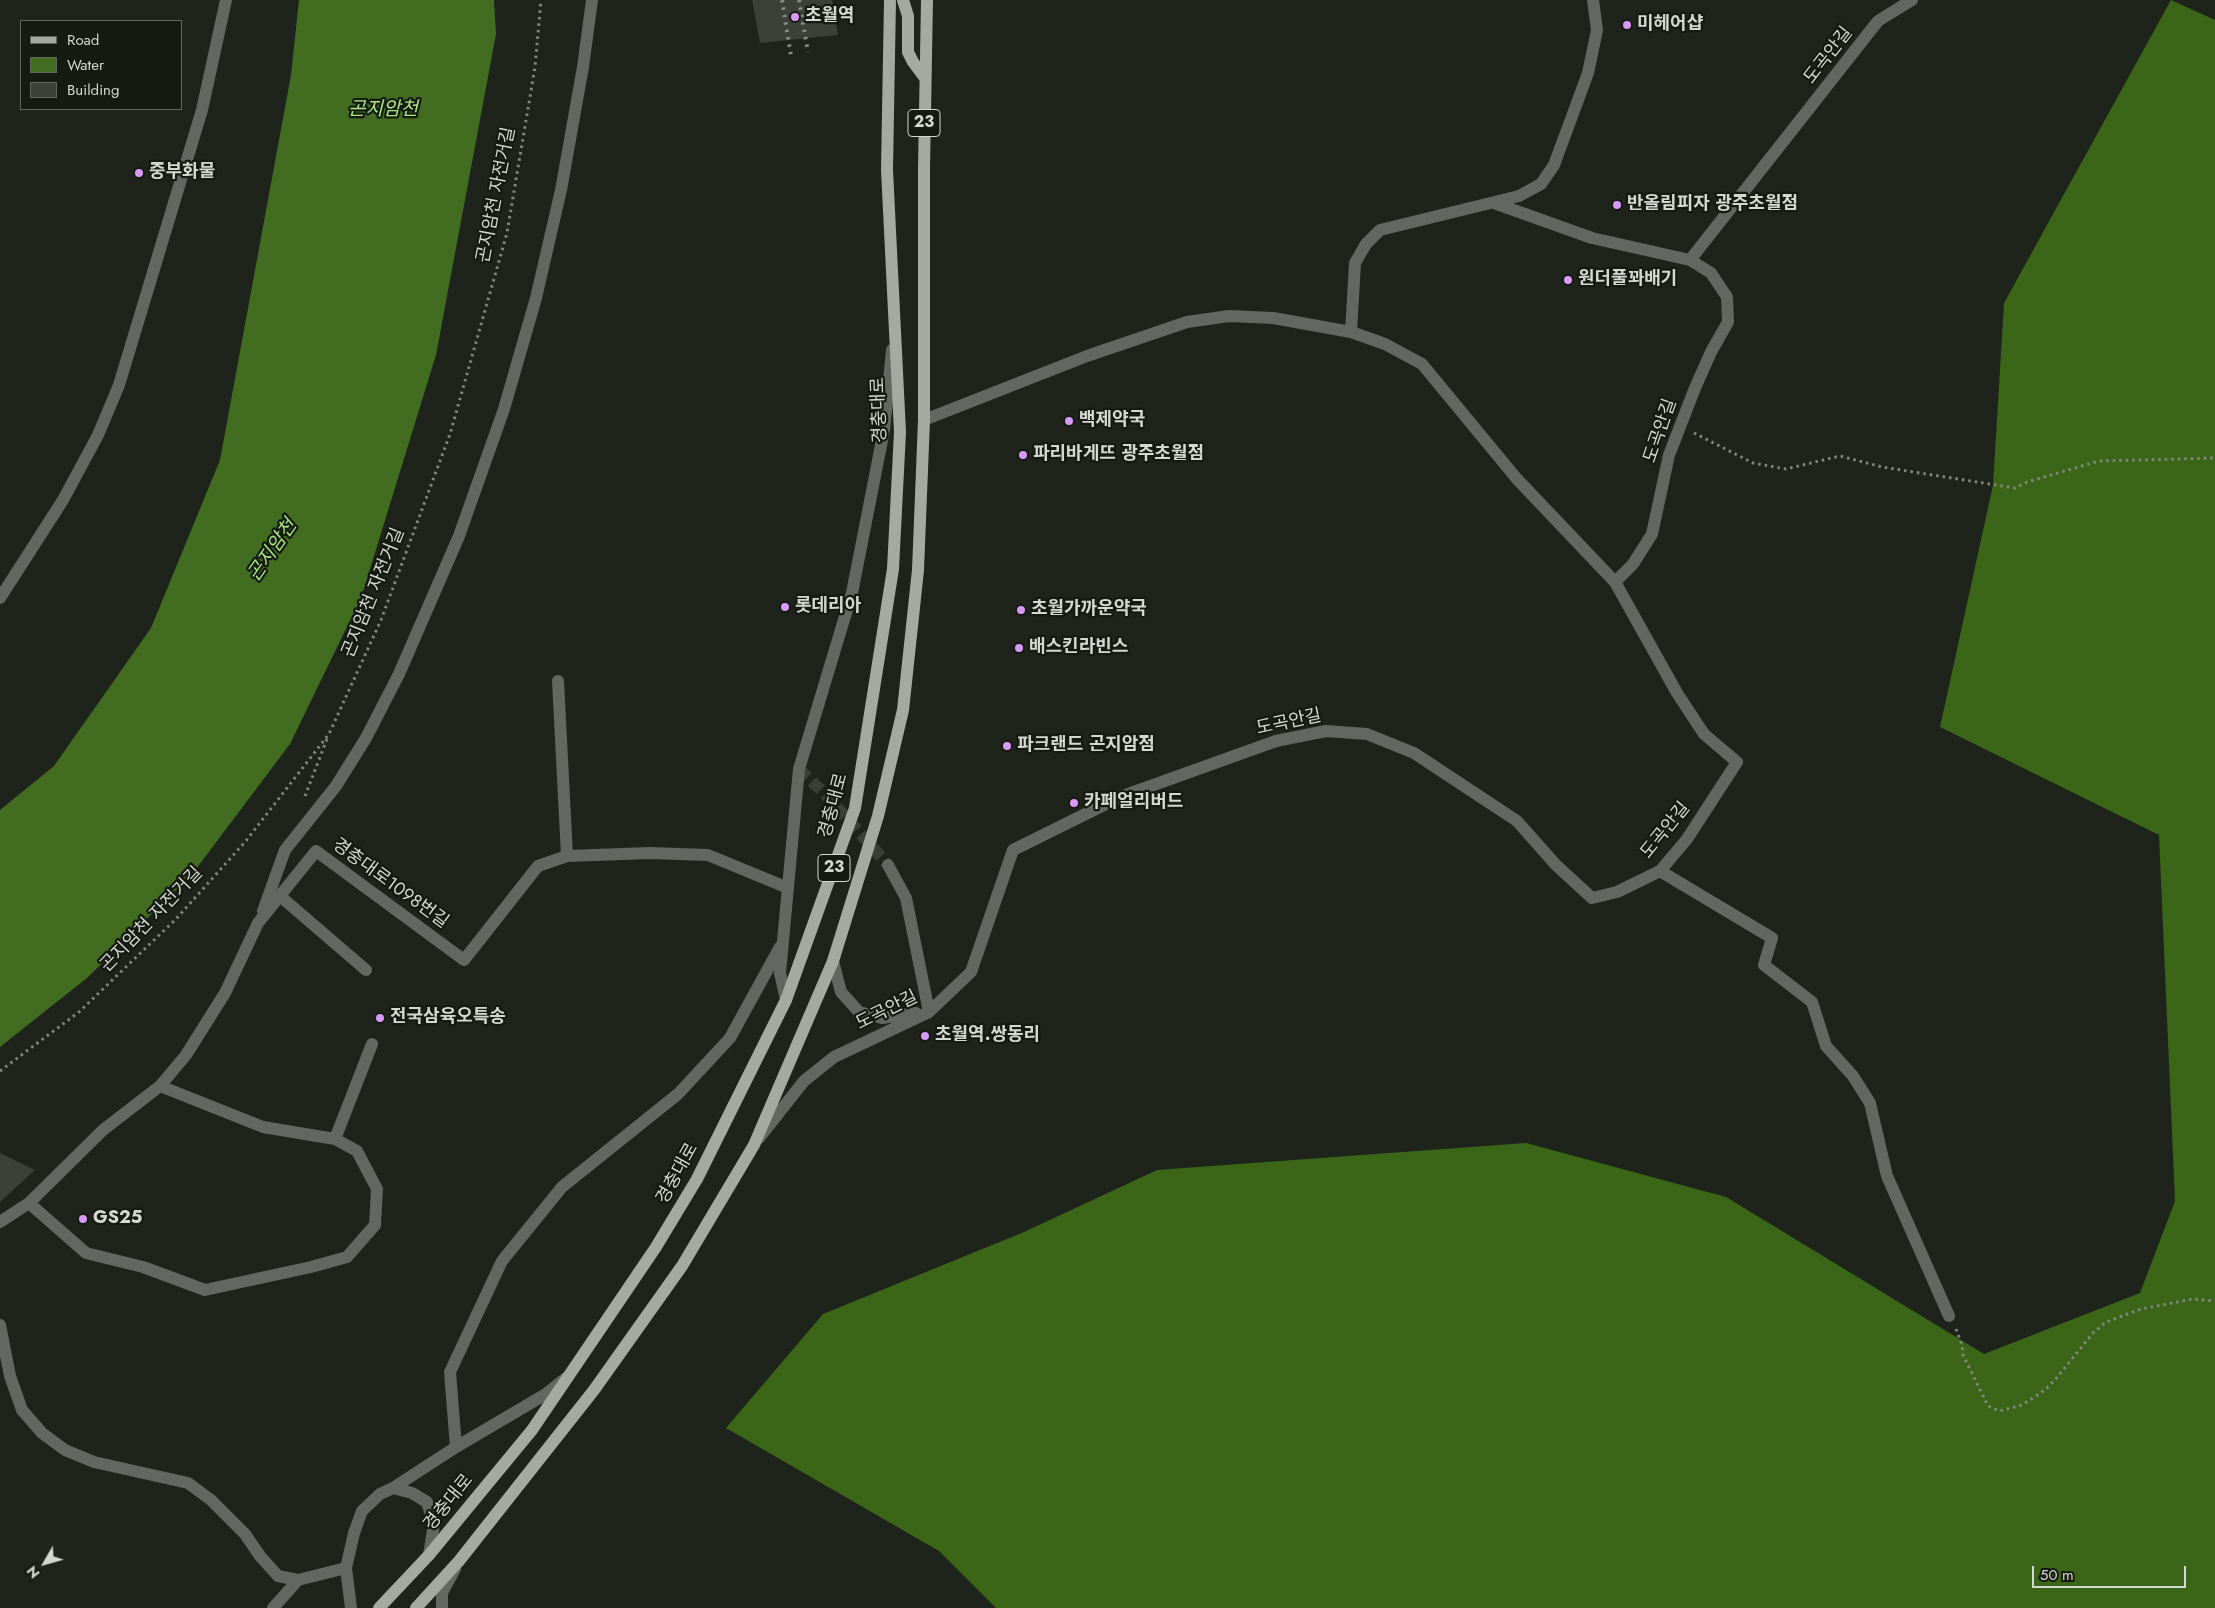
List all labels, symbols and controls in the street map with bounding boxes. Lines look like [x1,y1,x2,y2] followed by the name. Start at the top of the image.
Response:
[805,6,855,28] place label: 초월역
[789,11,801,23] marker: 초월역
[1637,14,1703,36] place label: 미헤어샵
[1621,19,1633,31] marker: 미헤어샵
[20,20,182,110] legend
[1800,23,1858,89] street label: 도곡안길
[67,29,99,51] text: Road
[67,54,104,76] text: Water
[67,79,119,101] text: Building
[348,99,418,121] water label: 곤지암천
[908,110,940,136] road number: 23
[473,125,521,265] street label: 곤지암천 자전거길
[149,162,215,184] place label: 중부화물
[133,167,145,179] marker: 중부화물
[1627,194,1798,216] place label: 반올림피자 광주초월점
[1611,199,1623,211] marker: 반올림피자 광주초월점
[1578,269,1677,291] place label: 원더풀꽈배기
[1562,274,1574,286] marker: 원더풀꽈배기
[868,377,892,443] street label: 경충대로
[1640,396,1682,466] street label: 도곡안길
[1079,410,1145,432] place label: 백제약국
[1063,415,1075,427] marker: 백제약국
[1033,444,1204,466] place label: 파리바게뜨 광주초월점
[1017,449,1029,461] marker: 파리바게뜨 광주초월점
[244,516,302,586] water label: 곤지암천
[338,525,410,661] street label: 곤지암천 자전거길
[795,596,861,618] place label: 롯데리아
[1031,599,1147,621] place label: 초월가까운약국
[779,601,791,613] marker: 롯데리아
[1015,604,1027,616] marker: 초월가까운약국
[1029,637,1128,659] place label: 배스킨라빈스
[1013,642,1025,654] marker: 배스킨라빈스
[1254,706,1324,740] street label: 도곡안길
[1017,735,1155,757] place label: 파크랜드 곤지암점
[1001,740,1013,752] marker: 파크랜드 곤지암점
[815,771,853,841] street label: 경충대로
[1084,792,1183,814] place label: 카페얼리버드
[1068,797,1080,809] marker: 카페얼리버드
[1637,798,1695,864] street label: 도곡안길
[328,835,452,933] street label: 경충대로1098번길
[818,854,850,881] road number: 23
[96,863,208,977] street label: 곤지암천 자전거길
[852,987,922,1035] street label: 도곡안길
[390,1007,506,1029] place label: 전국삼육오특송
[374,1012,386,1024] marker: 전국삼육오특송
[935,1025,1040,1047] place label: 초월역.쌍동리
[919,1030,931,1042] marker: 초월역.쌍동리
[652,1140,704,1208] street label: 경충대로
[93,1208,142,1230] place label: GS25
[77,1213,89,1225] marker: GS25
[420,1470,478,1536] street label: 경충대로
[20,1538,70,1588] north arrow
[2035,1556,2189,1588] scale bar
[22,1562,44,1583] text: N
[2040,1564,2074,1586] text: 50 m

